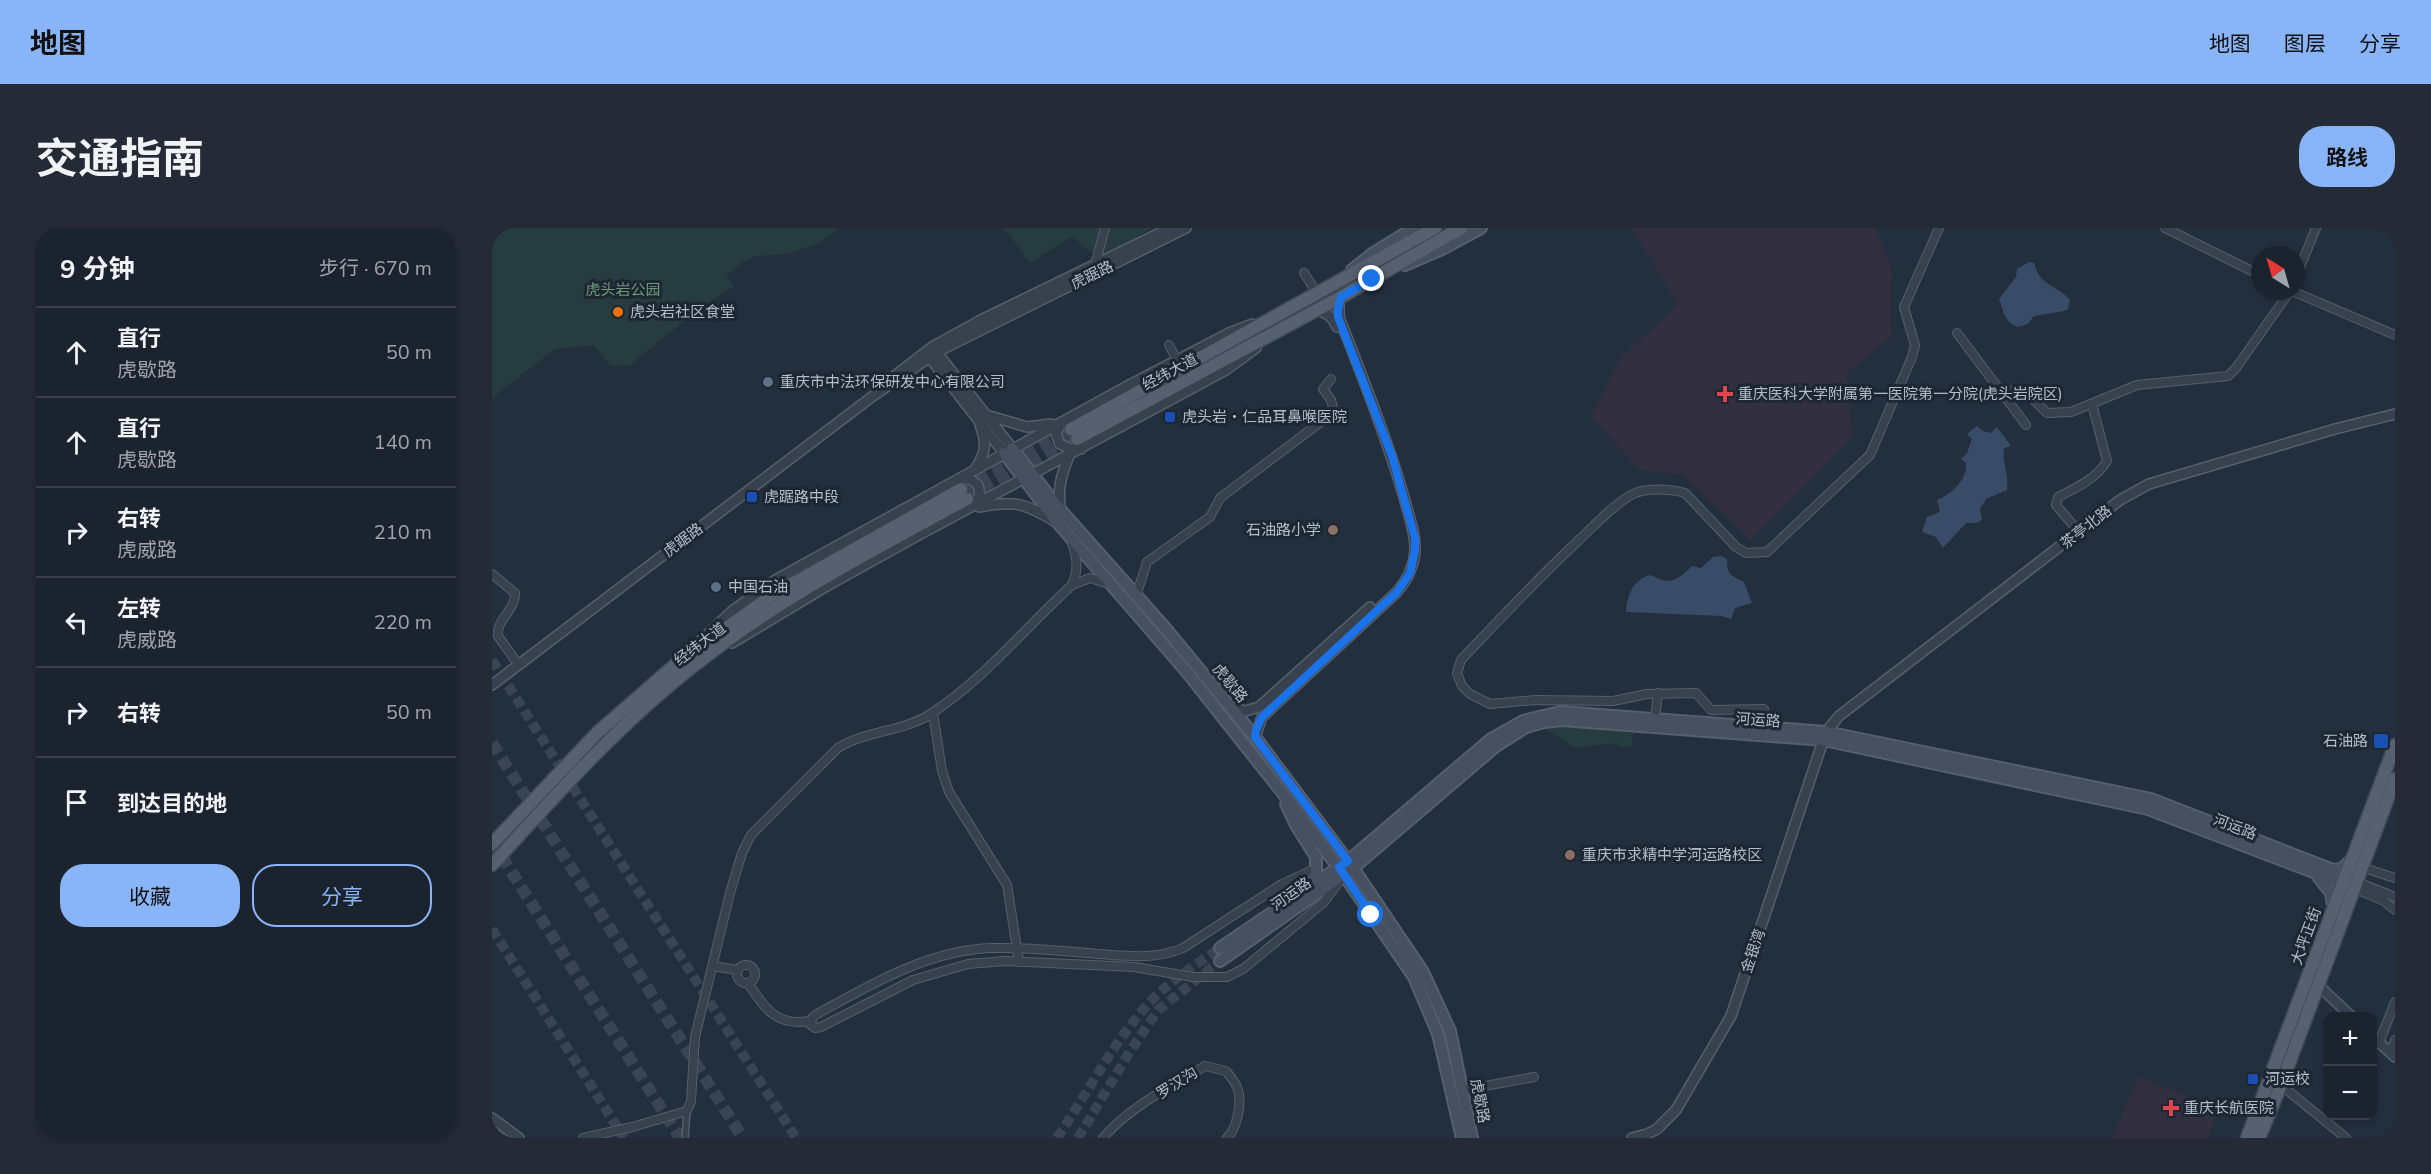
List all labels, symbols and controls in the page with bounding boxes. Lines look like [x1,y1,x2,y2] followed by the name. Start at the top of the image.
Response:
[30,25,86,63] text: 地图
[2209,30,2251,58] text: 地图
[2284,30,2326,58] text: 图层
[2359,30,2401,58] text: 分享
[2299,126,2395,187] button: 路线
[36,131,204,188] text: 交通指南
[2251,246,2305,300] north arrow
[60,252,135,287] text: 9 分钟
[319,255,432,282] text: 步行 · 670 m
[1067,256,1117,294] street label: 虎踞路
[1358,265,1384,291] route end
[585,280,661,300] park label: 虎头岩公园
[630,302,735,322] place label: 虎头岩社区食堂
[611,305,625,319] marker: 虎头岩社区食堂
[117,324,161,354] text: 直行
[60,336,93,369] icon: ahead
[386,339,432,366] text: 50 m
[1139,349,1201,395] street label: 经纬大道
[117,357,177,384] text: 虎歇路
[780,372,1005,392] place label: 重庆市中法环保研发中心有限公司
[761,375,775,389] marker: 重庆市中法环保研发中心有限公司
[1738,384,2063,404] place label: 重庆医科大学附属第一医院第一分院(虎头岩院区)
[1716,385,1734,403] marker: 重庆医科大学附属第一医院第一分院(虎头岩院区)
[1182,407,1347,427] place label: 虎头岩‧仁品耳鼻喉医院
[1163,410,1177,424] marker: 虎头岩‧仁品耳鼻喉医院
[117,414,161,444] text: 直行
[60,426,93,459] icon: ahead
[374,429,432,456] text: 140 m
[117,447,177,474] text: 虎歇路
[764,487,839,507] place label: 虎踞路中段
[745,490,759,504] marker: 虎踞路中段
[2056,501,2116,553] street label: 茶亭北路
[117,504,161,534] text: 右转
[60,516,93,549] icon: right
[659,518,707,562] street label: 虎踞路
[374,519,432,546] text: 210 m
[1246,520,1321,540] place label: 石油路小学
[1326,523,1340,537] marker: 石油路小学
[117,537,177,564] text: 虎威路
[728,577,788,597] place label: 中国石油
[709,580,723,594] marker: 中国石油
[117,594,161,624] text: 左转
[60,606,93,639] icon: left
[374,609,432,636] text: 220 m
[670,618,730,670] street label: 经纬大道
[117,627,177,654] text: 虎威路
[1208,659,1252,707] street label: 虎歇路
[60,696,93,729] icon: right
[117,699,161,729] text: 右转
[386,699,432,726] text: 50 m
[1735,708,1781,732] street label: 河运路
[2323,731,2368,751] place label: 石油路
[2372,732,2390,750] marker: 石油路
[60,786,93,819] icon: arrive
[117,789,227,819] text: 到达目的地
[2210,810,2260,844] street label: 河运路
[1582,845,1762,865] place label: 重庆市求精中学河运路校区
[1563,848,1577,862] marker: 重庆市求精中学河运路校区
[60,864,240,927] button: 收藏
[252,864,432,927] button: 分享
[1267,873,1315,915] street label: 河运路
[1357,901,1383,927] route start
[2286,904,2326,968] street label: 大坪正街
[1736,926,1770,976] street label: 金银湾
[2323,1012,2377,1120] map controls
[2323,1012,2377,1066] button: +
[1153,1063,1201,1103] street label: 罗汉沟
[2323,1066,2377,1120] button: −
[2265,1069,2310,1089] place label: 河运校
[2246,1072,2260,1086] marker: 河运校
[1466,1077,1494,1125] street label: 虎歇路
[2184,1098,2274,1118] place label: 重庆长航医院
[2162,1099,2180,1117] marker: 重庆长航医院

